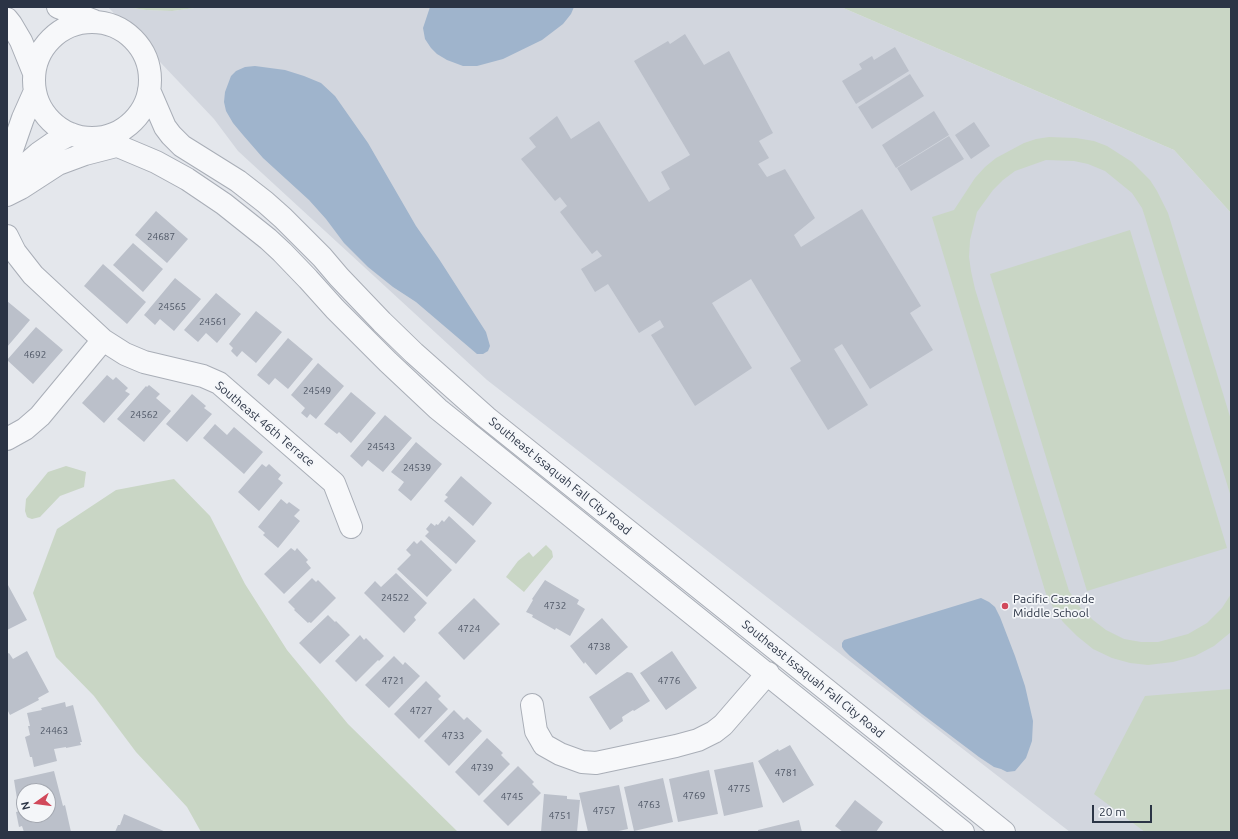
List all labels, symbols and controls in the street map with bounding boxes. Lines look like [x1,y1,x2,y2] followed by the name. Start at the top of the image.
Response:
[147,231,175,243] house number: 24687
[158,301,186,313] house number: 24565
[199,316,227,328] house number: 24561
[24,349,46,361] house number: 4692
[212,378,318,470] street label: Southeast 46th Terrace
[303,385,331,397] house number: 24549
[130,409,158,421] house number: 24562
[486,414,634,538] street label: Southeast Issaquah Fall City Road
[367,441,395,453] house number: 24543
[403,462,431,474] house number: 24539
[381,592,409,604] house number: 24522
[1013,592,1095,620] place label: Pacific Cascade Middle School
[544,600,566,612] house number: 4732
[1000,601,1010,611] marker: Pacific Cascade Middle School
[739,617,887,741] street label: Southeast Issaquah Fall City Road
[458,623,480,635] house number: 4724
[588,641,610,653] house number: 4738
[382,675,404,687] house number: 4721
[658,675,680,687] house number: 4776
[410,705,432,717] house number: 4727
[40,725,68,737] house number: 24463
[442,730,464,742] house number: 4733
[471,762,493,774] house number: 4739
[775,767,797,779] house number: 4781
[16,783,56,823] north arrow
[728,783,750,795] house number: 4775
[683,790,705,802] house number: 4769
[501,791,523,803] house number: 4745
[1094,797,1154,823] scale bar
[638,799,660,811] house number: 4763
[19,800,32,811] text: N
[593,805,615,817] house number: 4757
[1099,805,1126,818] text: 20 m
[549,810,571,822] house number: 4751

